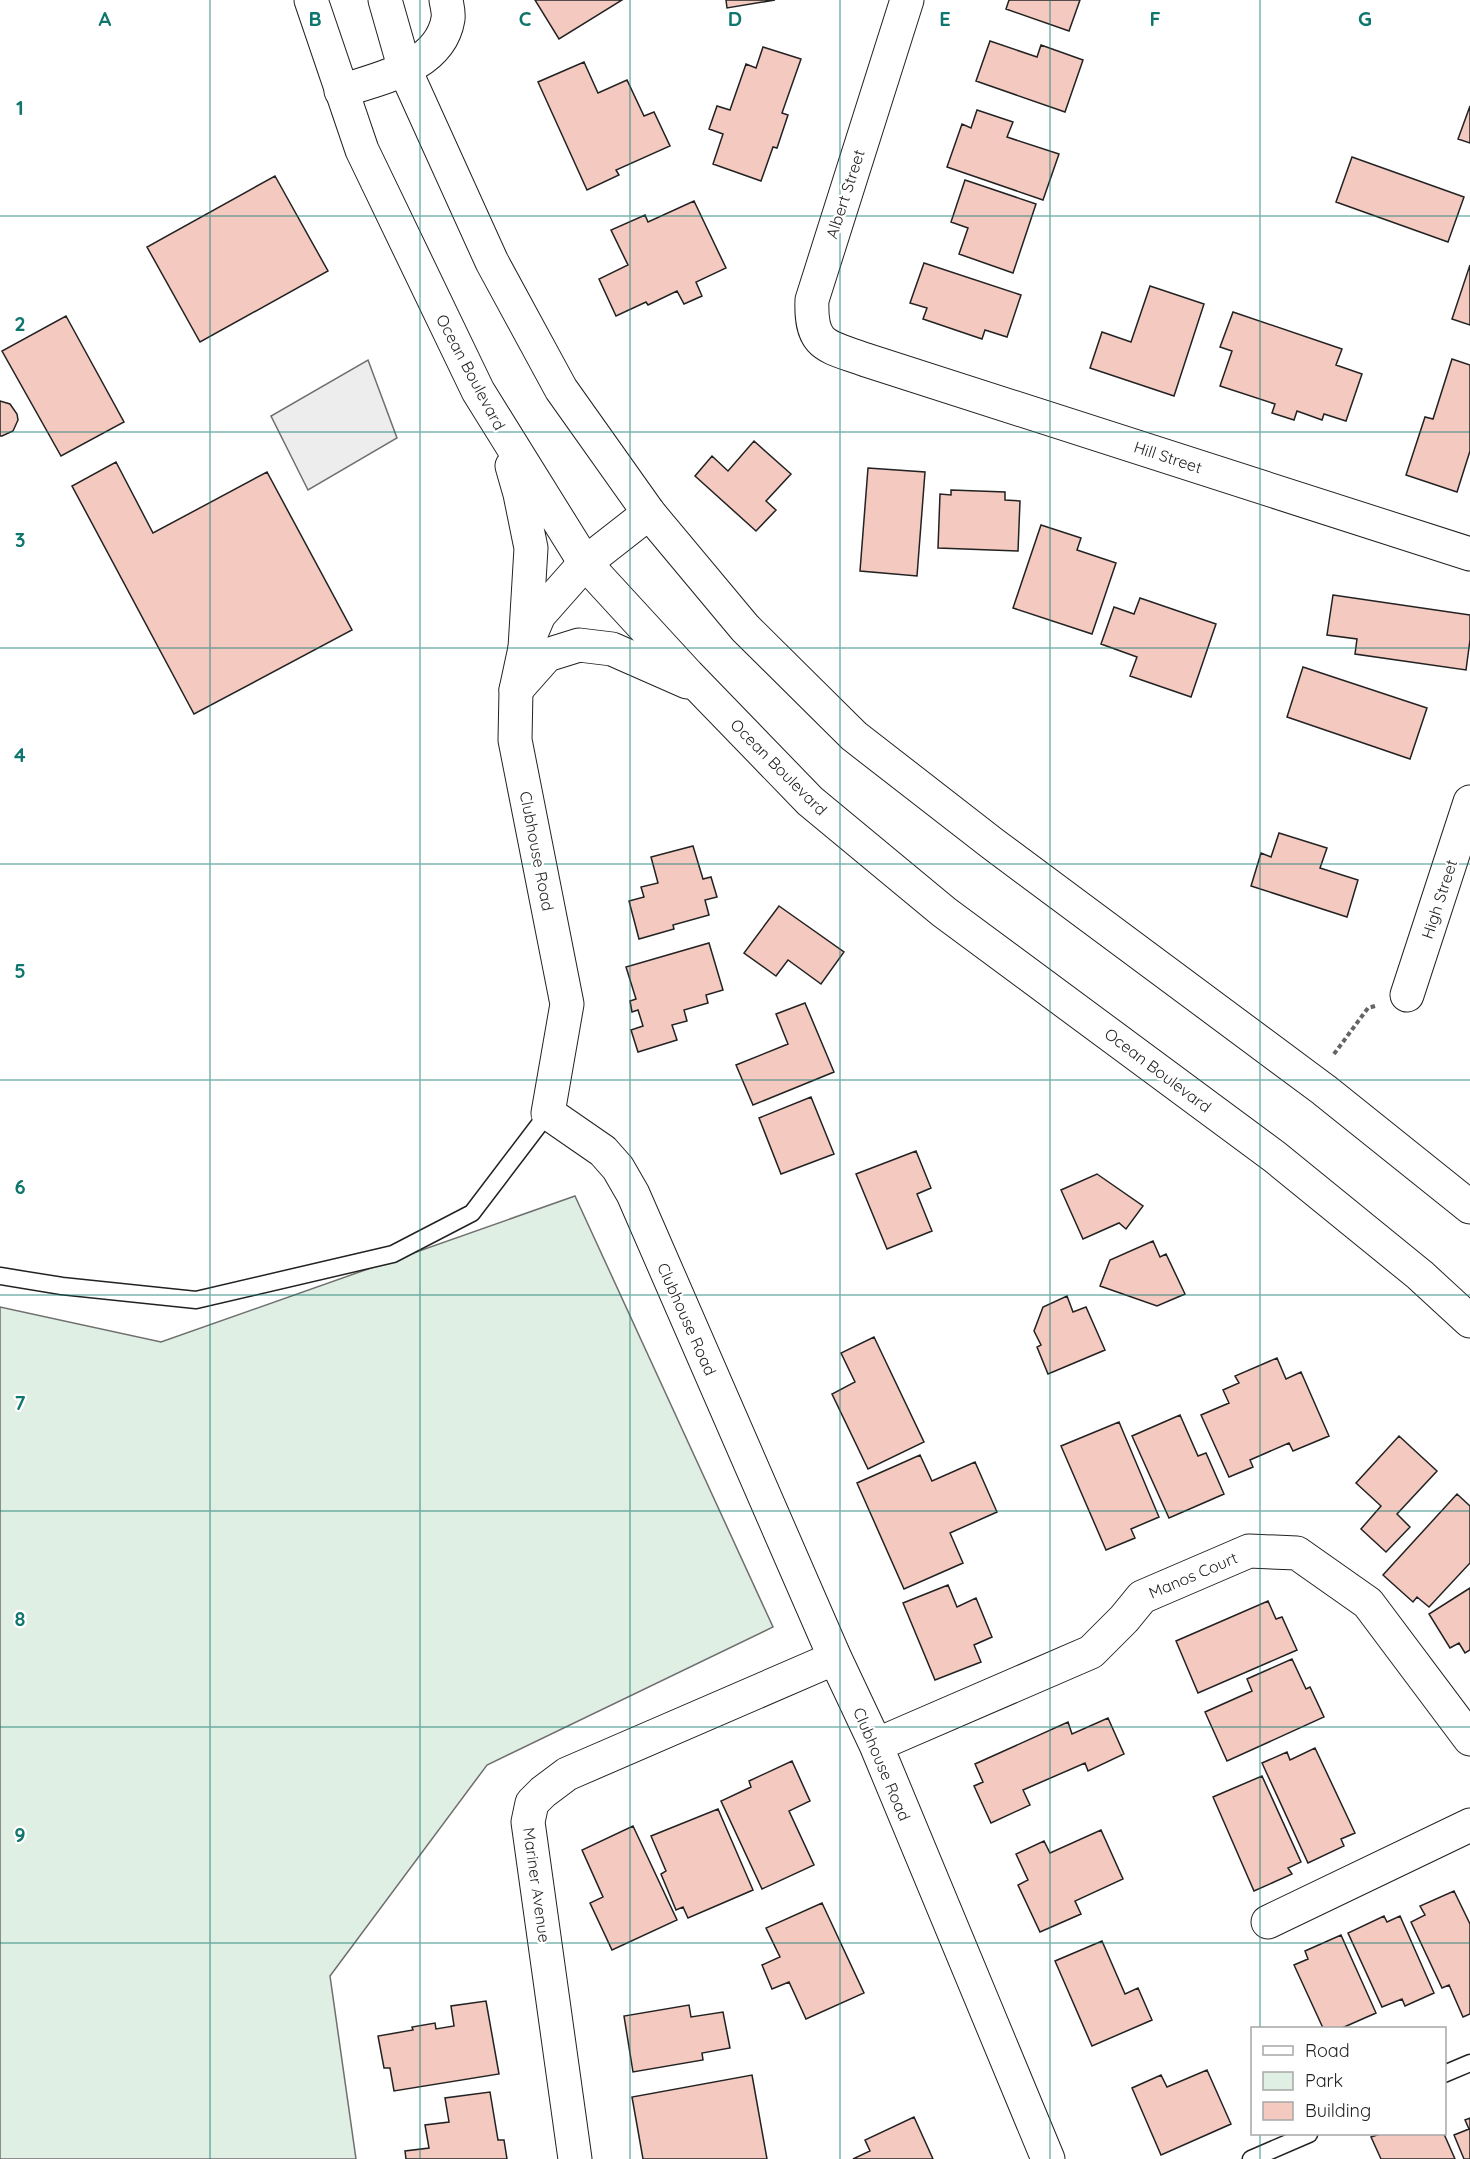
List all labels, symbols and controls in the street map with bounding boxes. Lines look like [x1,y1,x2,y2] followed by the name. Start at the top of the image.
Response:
[99,6,112,31] text: A
[308,6,322,31] text: B
[519,6,532,31] text: C
[728,6,742,31] text: D
[939,6,951,31] text: E
[1149,6,1161,31] text: F
[1358,6,1372,31] text: G
[16,95,24,120] text: 1
[821,147,869,241] street label: Albert Street
[14,311,26,336] text: 2
[432,311,510,433] street label: Ocean Boulevard
[1131,437,1205,477] street label: Hill Street
[15,527,25,552] text: 3
[727,715,831,819] street label: Ocean Boulevard
[14,742,26,767] text: 4
[516,790,558,912] street label: Clubhouse Road
[1417,857,1461,941] street label: High Street
[14,958,26,983] text: 5
[1101,1023,1215,1117] street label: Ocean Boulevard
[14,1174,26,1199] text: 6
[653,1260,721,1378] street label: Clubhouse Road
[15,1390,26,1415] text: 7
[1146,1547,1240,1603] street label: Manos Court
[15,1606,26,1631] text: 8
[849,1704,915,1824] street label: Clubhouse Road
[14,1822,26,1847] text: 9
[519,1826,555,1944] street label: Mariner Avenue
[1251,2027,1446,2135] legend
[1305,2039,1350,2062] text: Road
[1305,2069,1343,2092] text: Park
[1305,2099,1371,2122] text: Building

